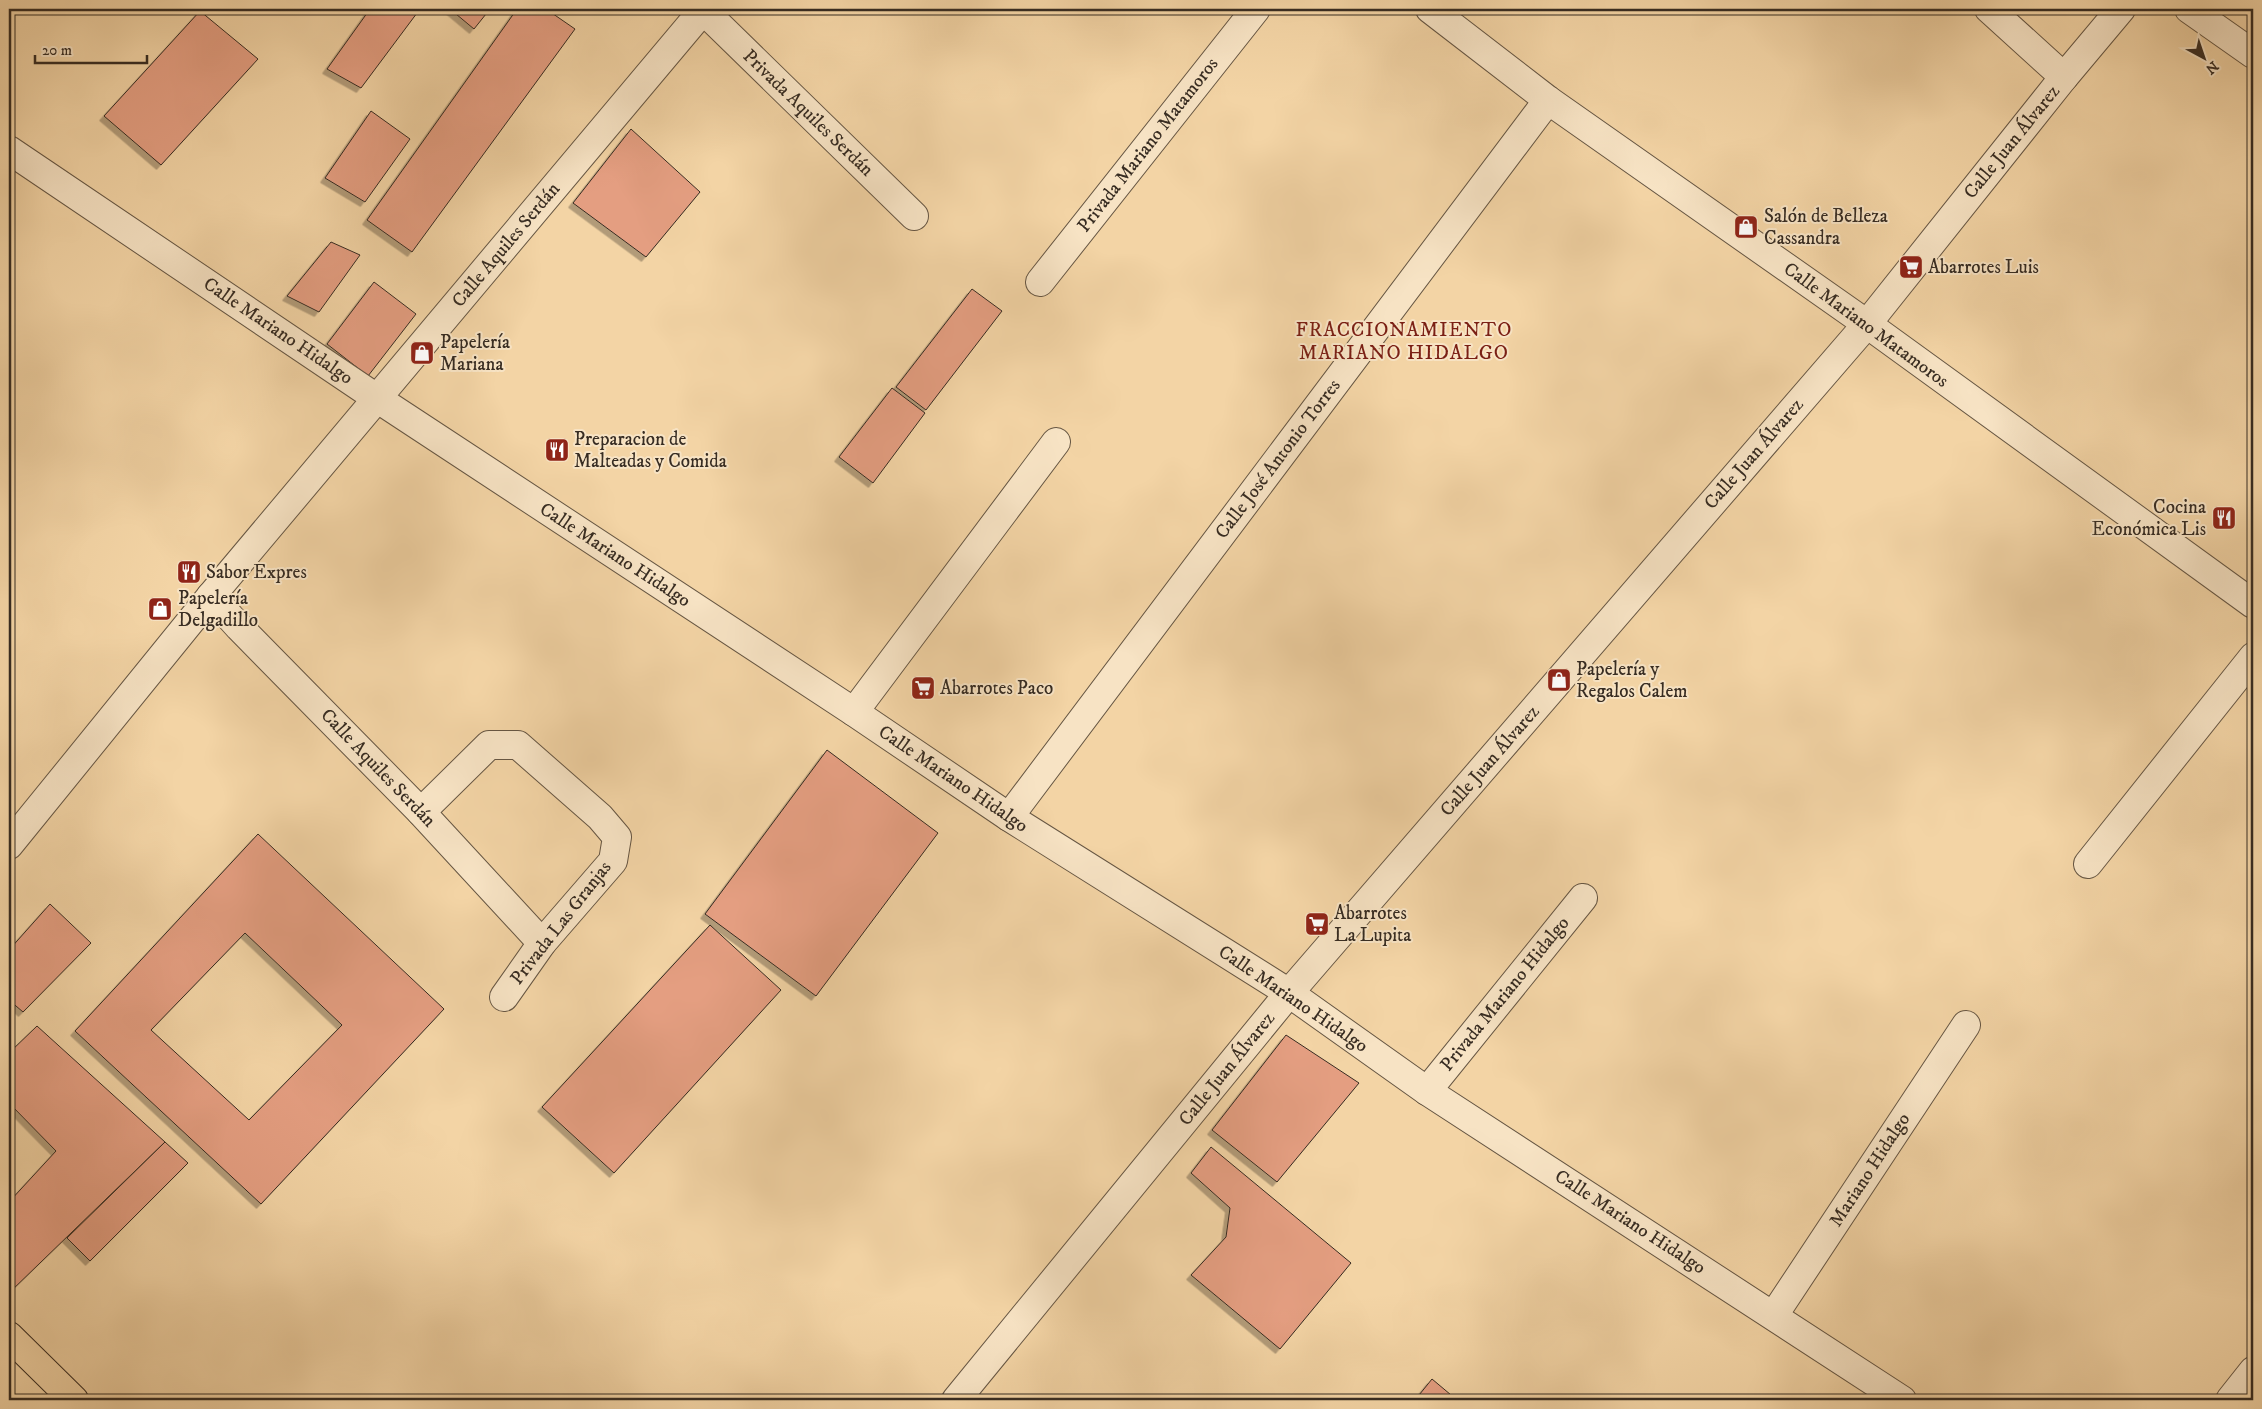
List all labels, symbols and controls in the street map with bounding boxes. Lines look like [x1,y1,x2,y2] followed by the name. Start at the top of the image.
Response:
[35,32,148,64] scale bar
[2180,32,2230,82] north arrow
[42,41,72,60] text: 20 m
[737,45,878,182] street label: Privada Aquiles Serdán
[1073,53,1223,237] street label: Privada Mariano Matamoros
[2201,57,2222,78] text: N
[1958,79,2065,204] street label: Calle Juan Álvarez
[447,178,566,313] street label: Calle Aquiles Serdán
[1764,205,1888,250] place label: Salón de Belleza Cassandra
[1733,214,1759,240] shop icon: Salón de Belleza Cassandra
[1898,254,1924,280] supermarket icon: Abarrotes Luis
[1928,256,2039,279] place label: Abarrotes Luis
[1779,257,1953,393] street label: Calle Mariano Matamoros
[199,272,357,390] street label: Calle Mariano Hidalgo
[1296,318,1512,366] district label: FRACCIONAMIENTO MARIANO HIDALGO
[440,331,510,376] place label: Papelería Mariana
[409,340,435,366] shop icon: Papelería Mariana
[1210,375,1346,543] street label: Calle José Antonio Torres
[1698,392,1809,514] street label: Calle Juan Álvarez
[574,428,727,473] place label: Preparacion de Malteadas y Comida
[544,437,570,463] restaurant icon: Preparacion de Malteadas y Comida
[2092,496,2206,541] place label: Cocina Económica Lis
[535,498,695,612] street label: Calle Mariano Hidalgo
[2211,505,2237,531] restaurant icon: Cocina Económica Lis
[176,559,202,585] restaurant icon: Sabor Expres
[206,561,307,584] place label: Sabor Expres
[178,587,258,632] place label: Papelería Delgadillo
[147,596,173,622] shop icon: Papelería Delgadillo
[1576,658,1688,703] place label: Papelería y Regalos Calem
[1546,667,1572,693] shop icon: Papelería y Regalos Calem
[910,675,936,701] supermarket icon: Abarrotes Paco
[940,677,1053,700] place label: Abarrotes Paco
[1434,699,1545,821] street label: Calle Juan Álvarez
[315,704,440,833] street label: Calle Aquiles Serdán
[874,720,1032,838] street label: Calle Mariano Hidalgo
[506,857,616,989] street label: Privada Las Granjas
[1334,902,1411,947] place label: Abarrotes La Lupita
[1304,911,1330,937] supermarket icon: Abarrotes La Lupita
[1436,912,1574,1076] street label: Privada Mariano Hidalgo
[1214,940,1372,1058] street label: Calle Mariano Hidalgo
[1173,1006,1280,1131] street label: Calle Juan Álvarez
[1825,1109,1915,1231] street label: Mariano Hidalgo
[1550,1165,1710,1279] street label: Calle Mariano Hidalgo

